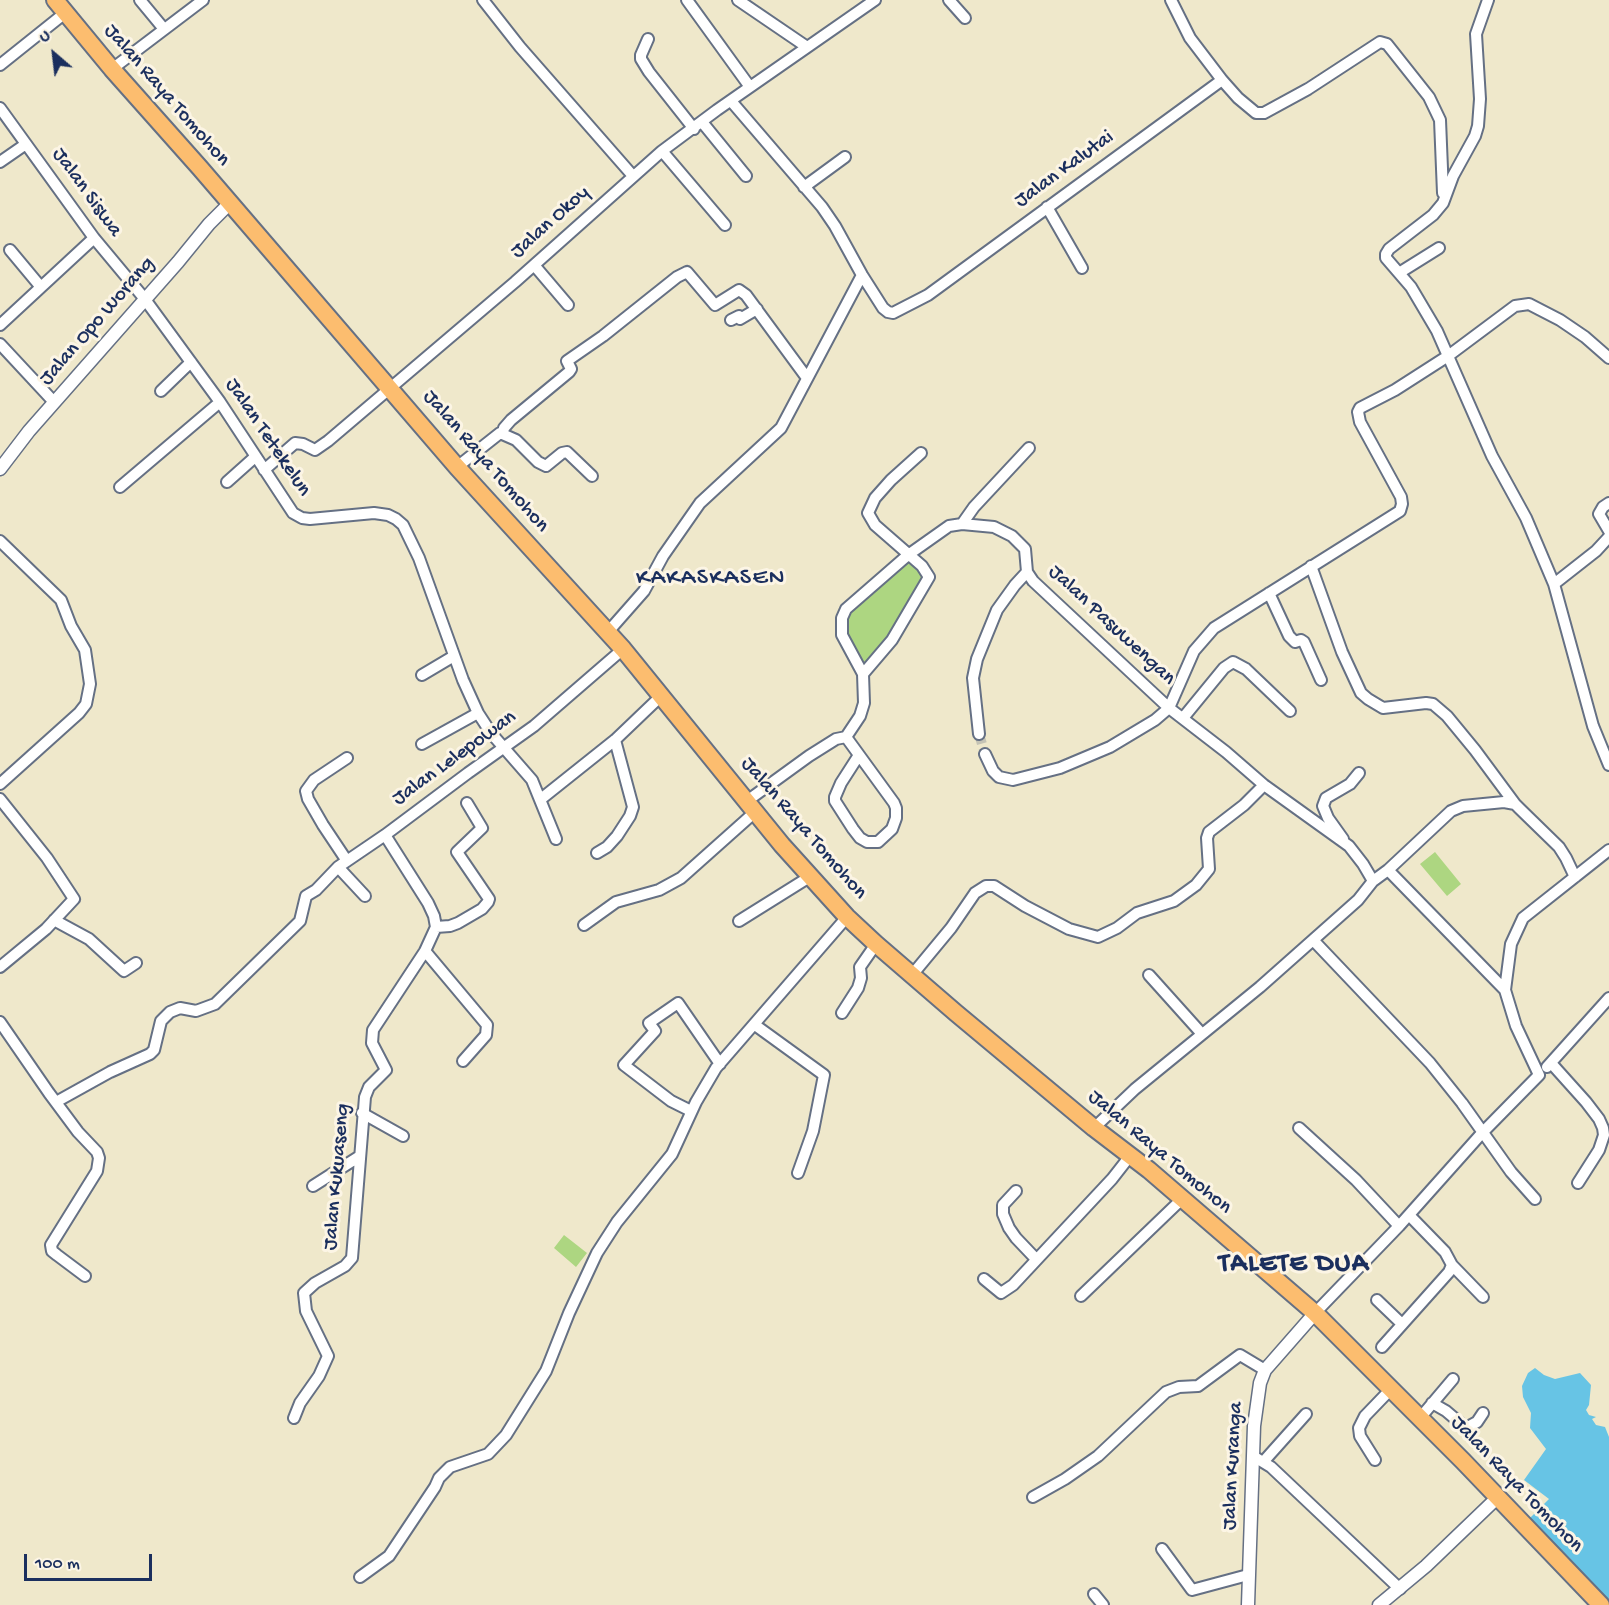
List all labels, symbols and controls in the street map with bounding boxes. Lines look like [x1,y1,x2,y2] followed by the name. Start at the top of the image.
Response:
[97,20,235,172] street label: Jalan Raya Tomohon
[24,24,84,84] north arrow
[37,27,54,48] text: U
[1010,126,1120,214] street label: Jalan Kalutai
[45,144,127,242] street label: Jalan Siswa
[506,181,596,265] street label: Jalan Okoy
[35,252,161,392] street label: Jalan Opo Worang
[218,374,316,502] street label: Jalan Tetekelun
[416,386,554,538] street label: Jalan Raya Tomohon
[1042,560,1180,692] street label: Jalan Pasuwengan
[636,565,786,593] district label: KAKASKASEN
[388,706,522,812] street label: Jalan Lelepowan
[734,753,872,905] street label: Jalan Raya Tomohon
[1082,1085,1236,1221] street label: Jalan Raya Tomohon
[319,1103,357,1251] street label: Jalan Kukuaseng
[1219,1250,1369,1282] district label: TALETE DUA
[1218,1401,1250,1531] street label: Jalan Kuranga
[1444,1411,1588,1559] street label: Jalan Raya Tomohon
[27,1542,154,1580] scale bar
[35,1554,80,1575] text: 100 m

